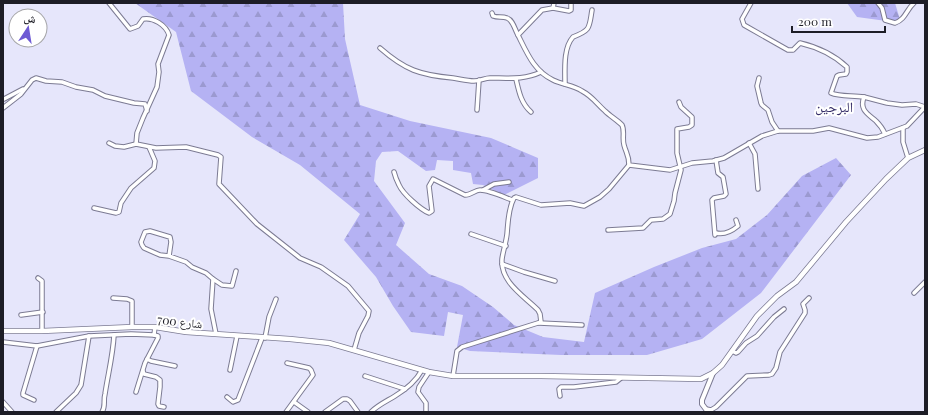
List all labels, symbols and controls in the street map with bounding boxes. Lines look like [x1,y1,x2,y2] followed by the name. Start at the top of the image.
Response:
[8,8,48,48] north arrow
[792,8,885,34] scale bar
[23,9,38,27] text: ش
[798,13,832,29] text: 200 m
[815,97,853,116] district label: البرجين
[157,311,203,332] street label: شارع 700

